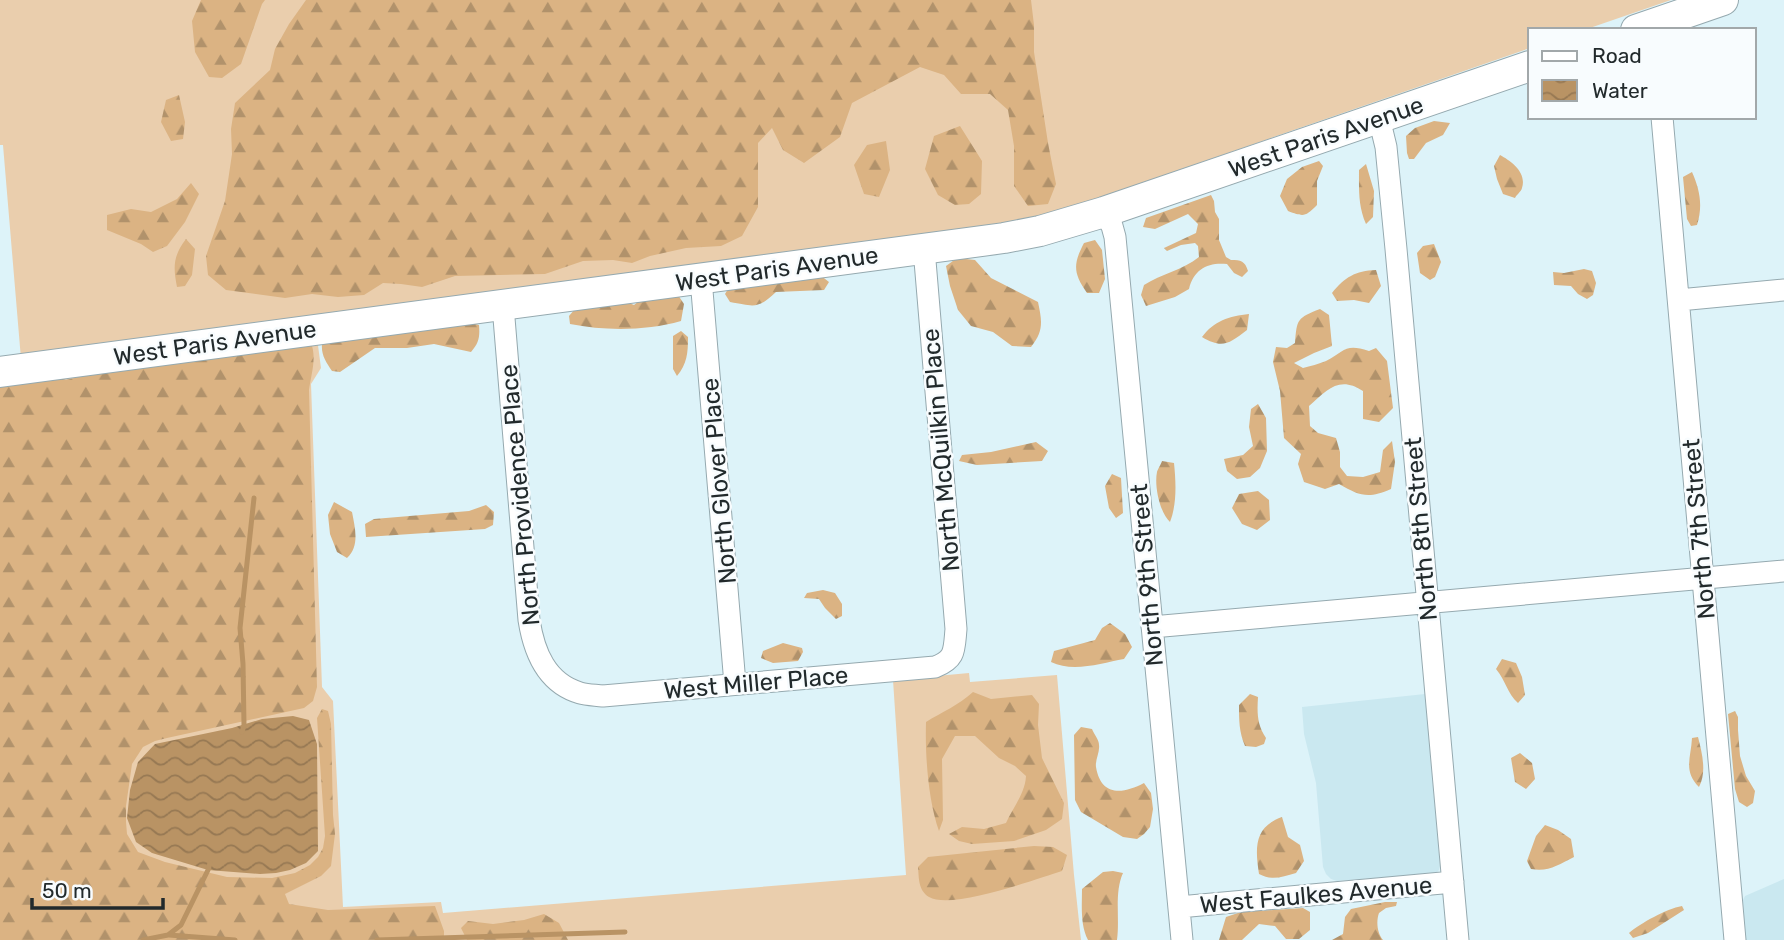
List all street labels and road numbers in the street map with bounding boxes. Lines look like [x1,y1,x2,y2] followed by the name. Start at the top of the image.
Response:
[1225,90,1427,184] street label: West Paris Avenue
[674,241,880,297] street label: West Paris Avenue
[112,315,318,371] street label: West Paris Avenue
[916,327,966,573] street label: North McQuilkin Place
[495,363,545,627] street label: North Providence Place
[696,377,742,585] street label: North Glover Place
[1399,436,1443,622] street label: North 8th Street
[1677,438,1721,620] street label: North 7th Street
[1125,483,1169,667] street label: North 9th Street
[663,661,849,705] street label: West Miller Place
[1199,871,1433,919] street label: West Faulkes Avenue

